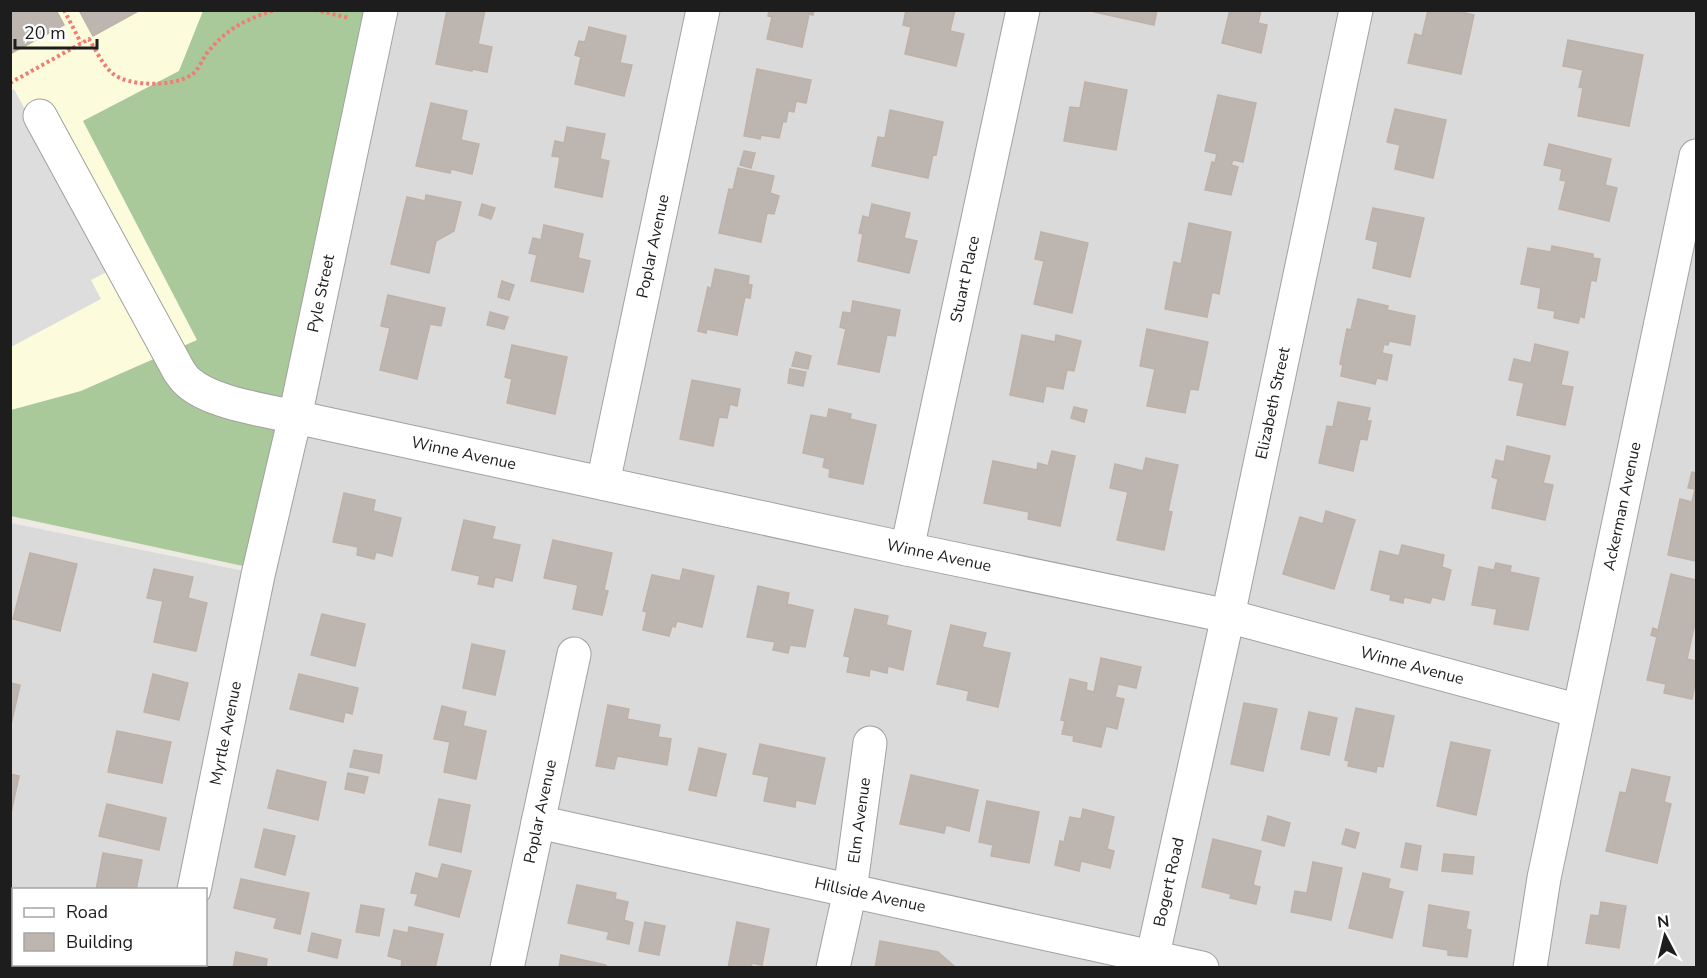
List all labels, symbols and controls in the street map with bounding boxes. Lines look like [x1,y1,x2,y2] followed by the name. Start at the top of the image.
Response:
[15,12,98,50] scale bar
[24,21,66,45] text: 20 m
[631,192,675,300] street label: Poplar Avenue
[945,234,985,324] street label: Stuart Place
[302,252,340,335] street label: Pyle Street
[1250,345,1296,461] street label: Elizabeth Street
[409,431,518,475] street label: Winne Avenue
[1598,440,1647,573] street label: Ackerman Avenue
[884,534,993,577] street label: Winne Avenue
[1358,641,1466,690] street label: Winne Avenue
[205,679,247,787] street label: Myrtle Avenue
[519,758,562,865] street label: Poplar Avenue
[843,776,876,865] street label: Elm Avenue
[1148,835,1190,929] street label: Bogert Road
[812,872,928,918] street label: Hillside Avenue
[12,888,207,966] legend
[66,900,108,924] text: Road
[1635,906,1695,966] north arrow
[1656,910,1671,934] text: N
[66,930,133,954] text: Building

